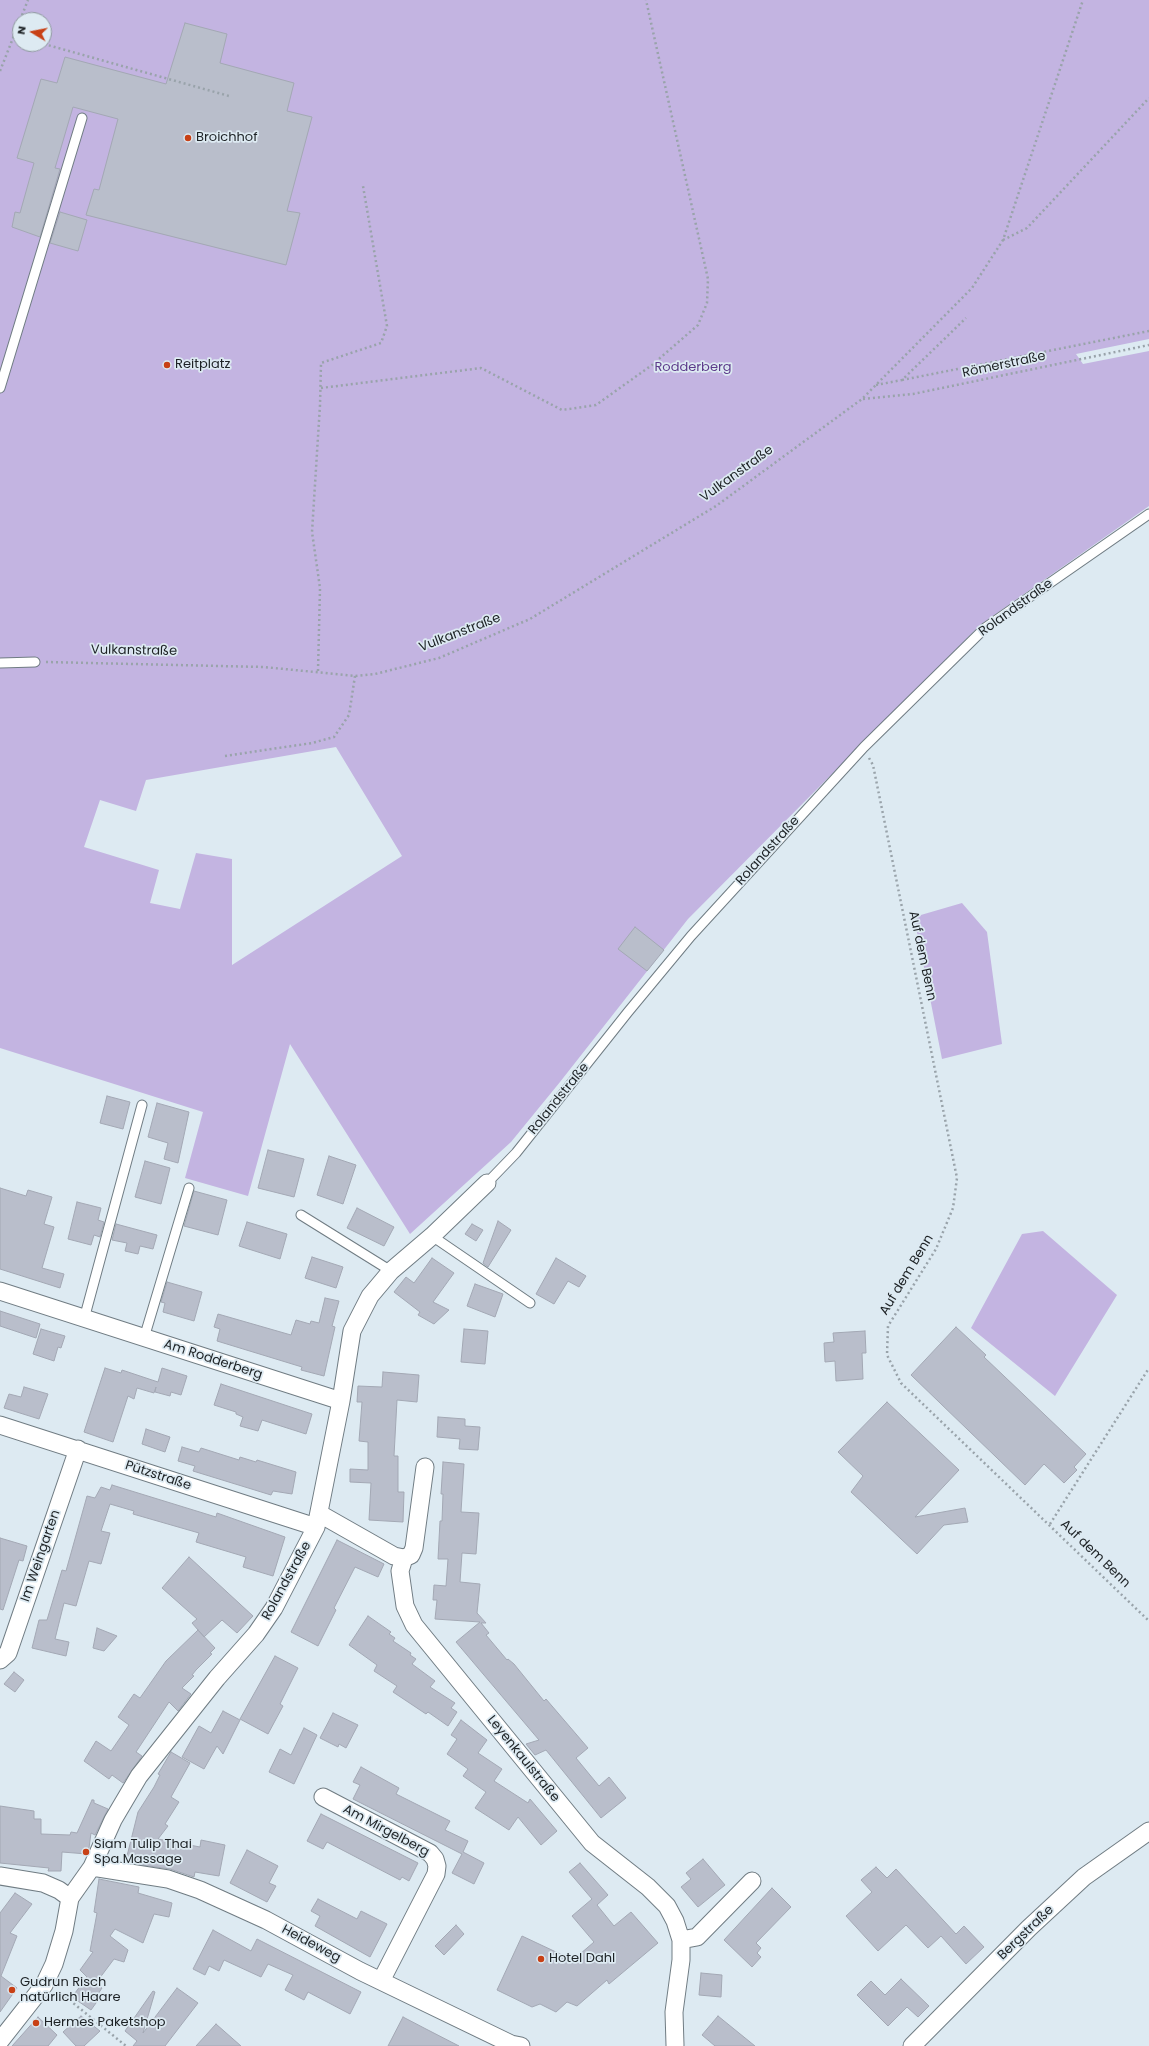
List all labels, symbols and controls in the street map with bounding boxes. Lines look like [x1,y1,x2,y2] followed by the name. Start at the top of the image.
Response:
[12,12,52,52] north arrow
[13,25,30,36] text: N
[196,130,257,146] place label: Broichhof
[183,133,193,143] marker: Broichhof
[961,349,1047,381] street label: Römerstraße
[175,357,230,373] place label: Reitplatz
[162,360,172,370] marker: Reitplatz
[654,360,732,376] park label: Rodderberg
[698,442,776,506] street label: Vulkanstraße
[976,576,1056,640] street label: Rolandstraße
[417,610,503,656] street label: Vulkanstraße
[91,642,177,660] street label: Vulkanstraße
[733,813,803,889] street label: Rolandstraße
[905,910,939,1002] street label: Auf dem Benn
[525,1060,593,1138] street label: Rolandstraße
[877,1232,937,1318] street label: Auf dem Benn
[162,1337,264,1383] street label: Am Rodderberg
[123,1458,193,1494] street label: Pützstraße
[18,1508,64,1604] street label: Im Weingarten
[1057,1517,1133,1591] street label: Auf dem Benn
[259,1539,315,1623] street label: Rolandstraße
[483,1713,563,1805] street label: Leyenkaulstraße
[340,1802,432,1860] street label: Am Mirgelberg
[94,1837,192,1868] place label: Siam Tulip Thai Spa Massage
[81,1847,91,1857] marker: Siam Tulip Thai Spa Massage
[995,1902,1057,1964] street label: Bergstraße
[279,1922,343,1966] street label: Heideweg
[549,1951,615,1967] place label: Hotel Dahl
[536,1954,546,1964] marker: Hotel Dahl
[20,1975,121,2006] place label: Gudrun Risch natürlich Haare
[7,1985,17,1995] marker: Gudrun Risch natürlich Haare
[44,2015,166,2031] place label: Hermes Paketshop
[31,2018,41,2028] marker: Hermes Paketshop

